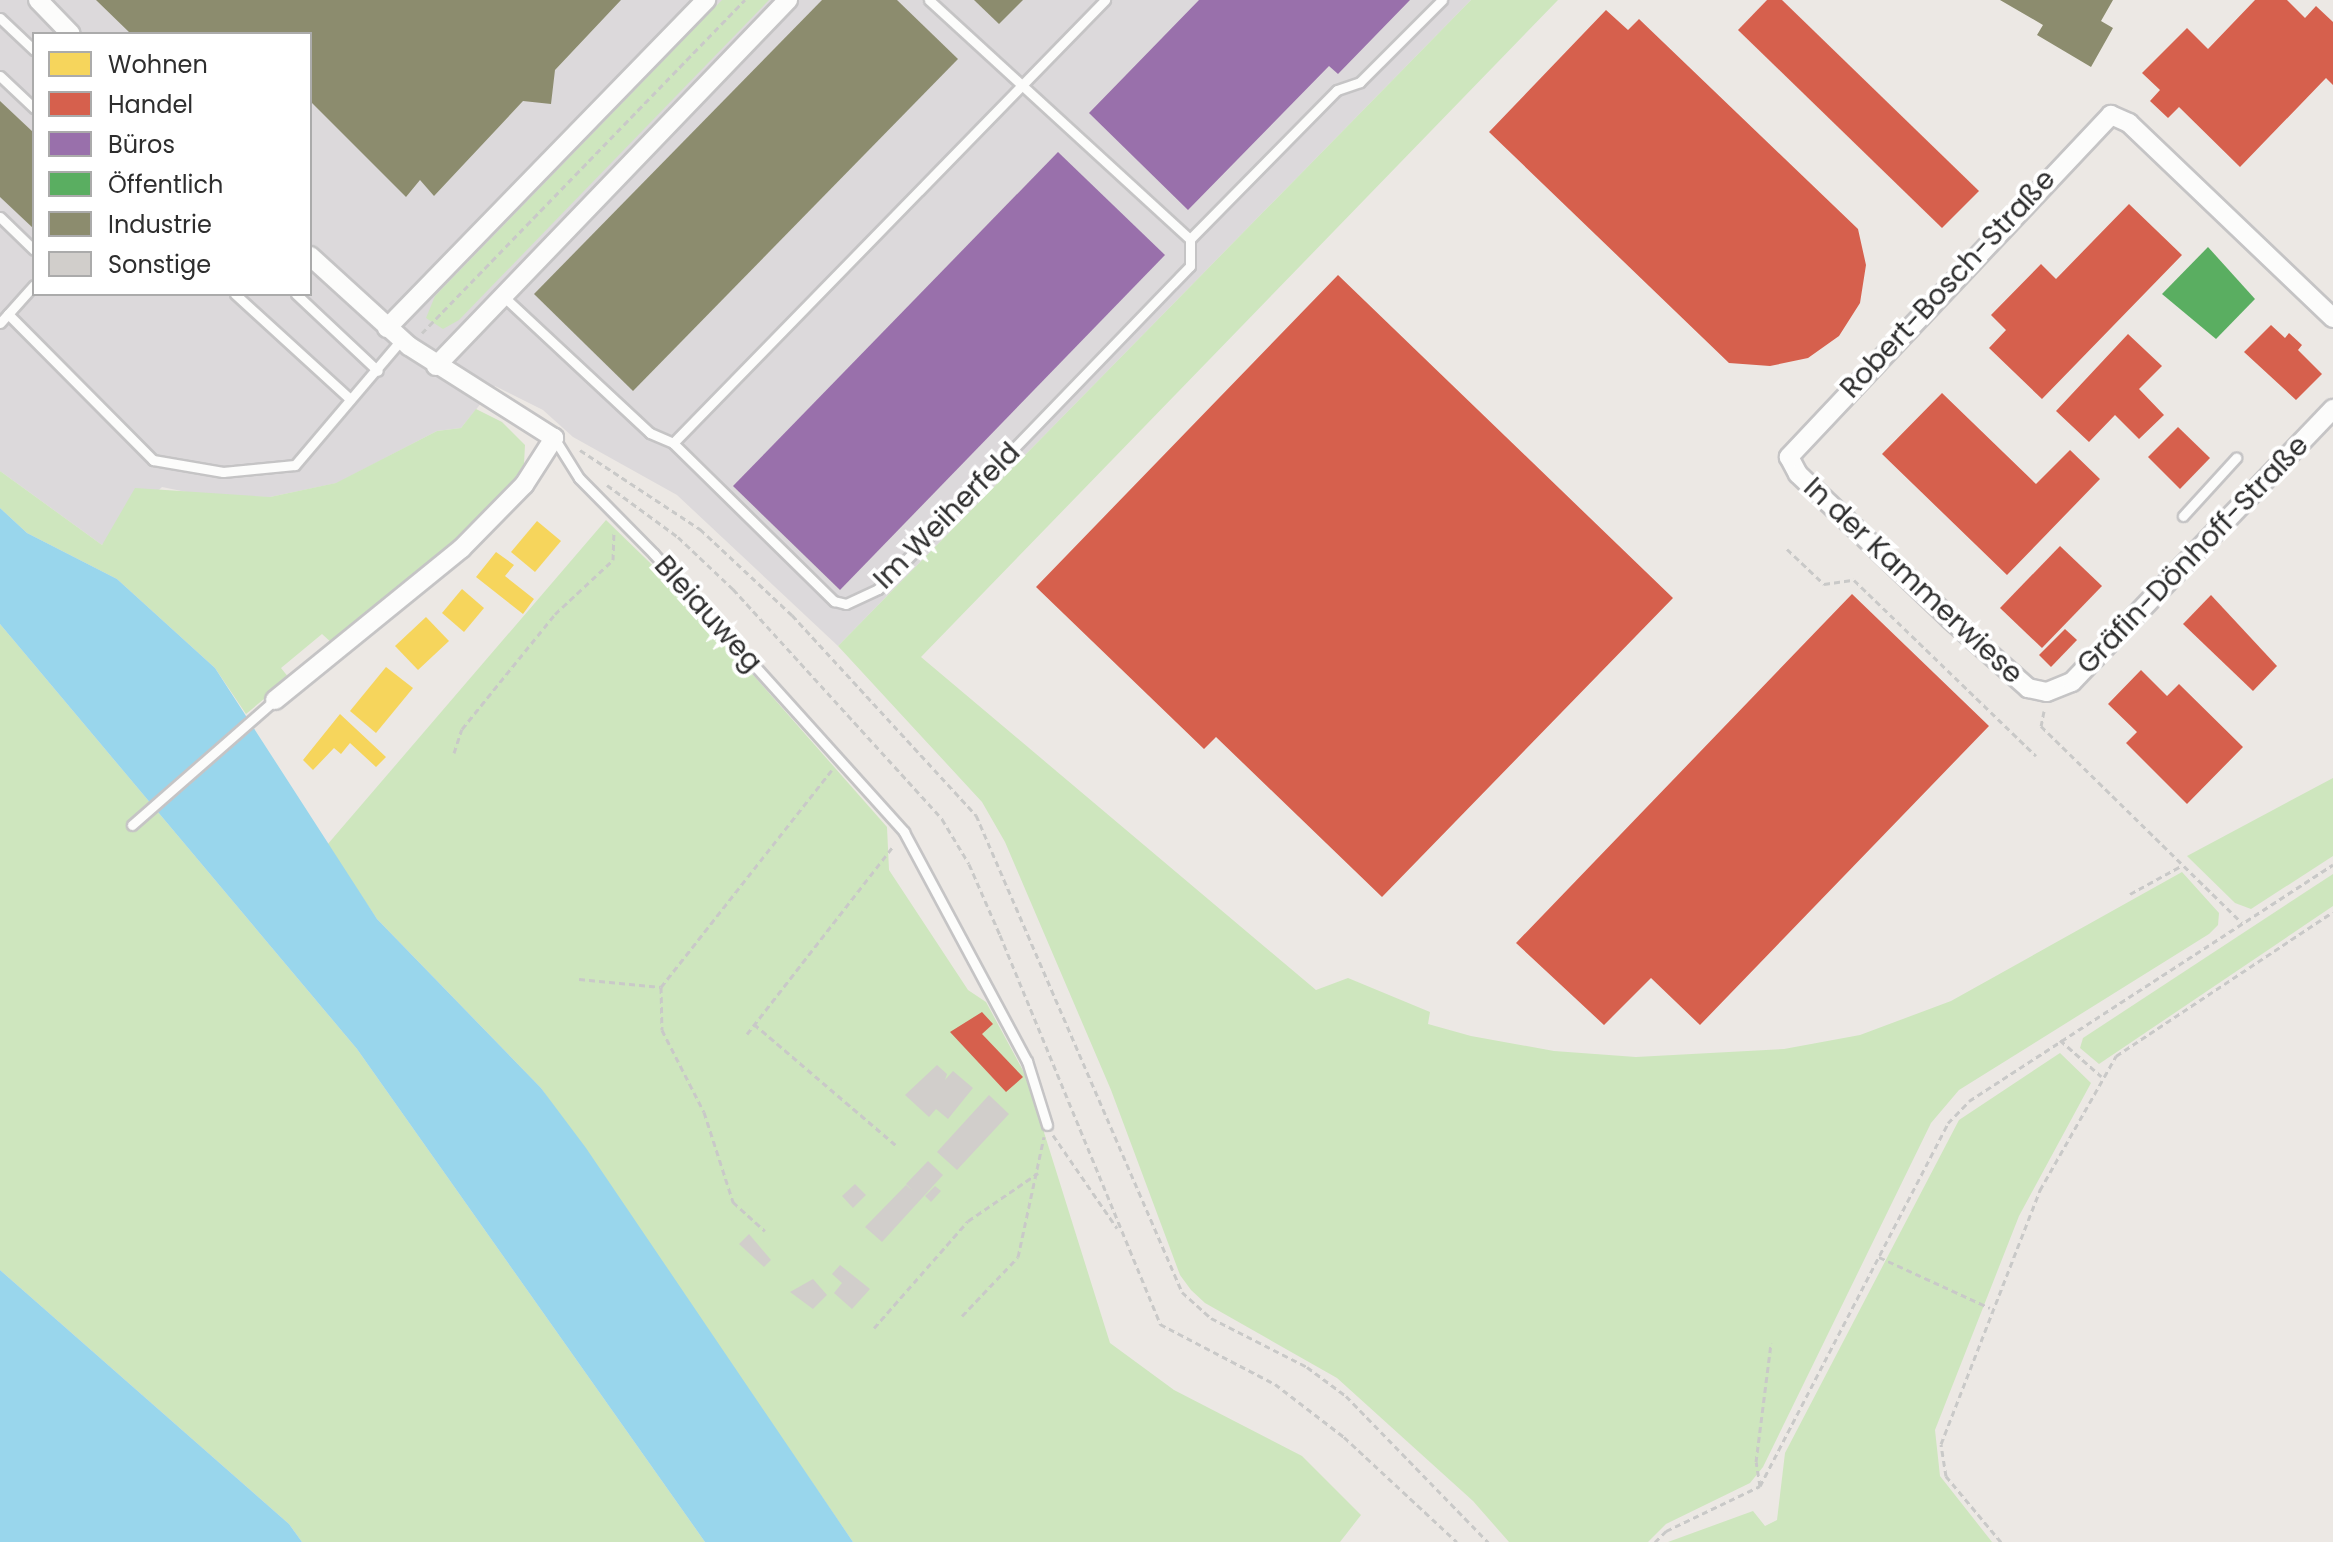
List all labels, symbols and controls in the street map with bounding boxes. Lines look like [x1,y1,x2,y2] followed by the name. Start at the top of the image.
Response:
[32,32,312,296] legend
[108,48,208,81] text: Wohnen
[108,88,193,121] text: Handel
[108,128,175,161] text: Büros
[1833,163,2063,405] street label: Robert-Bosch-Straße
[108,168,223,201] text: Öffentlich
[108,208,212,241] text: Industrie
[108,248,211,281] text: Sonstige
[2070,429,2316,681] street label: Gräfin-Dönhoff-Straße
[867,436,1027,596] street label: Im Weiherfeld
[1797,471,2029,691] street label: In der Kammerwiese
[647,549,769,679] street label: Bleiauweg

